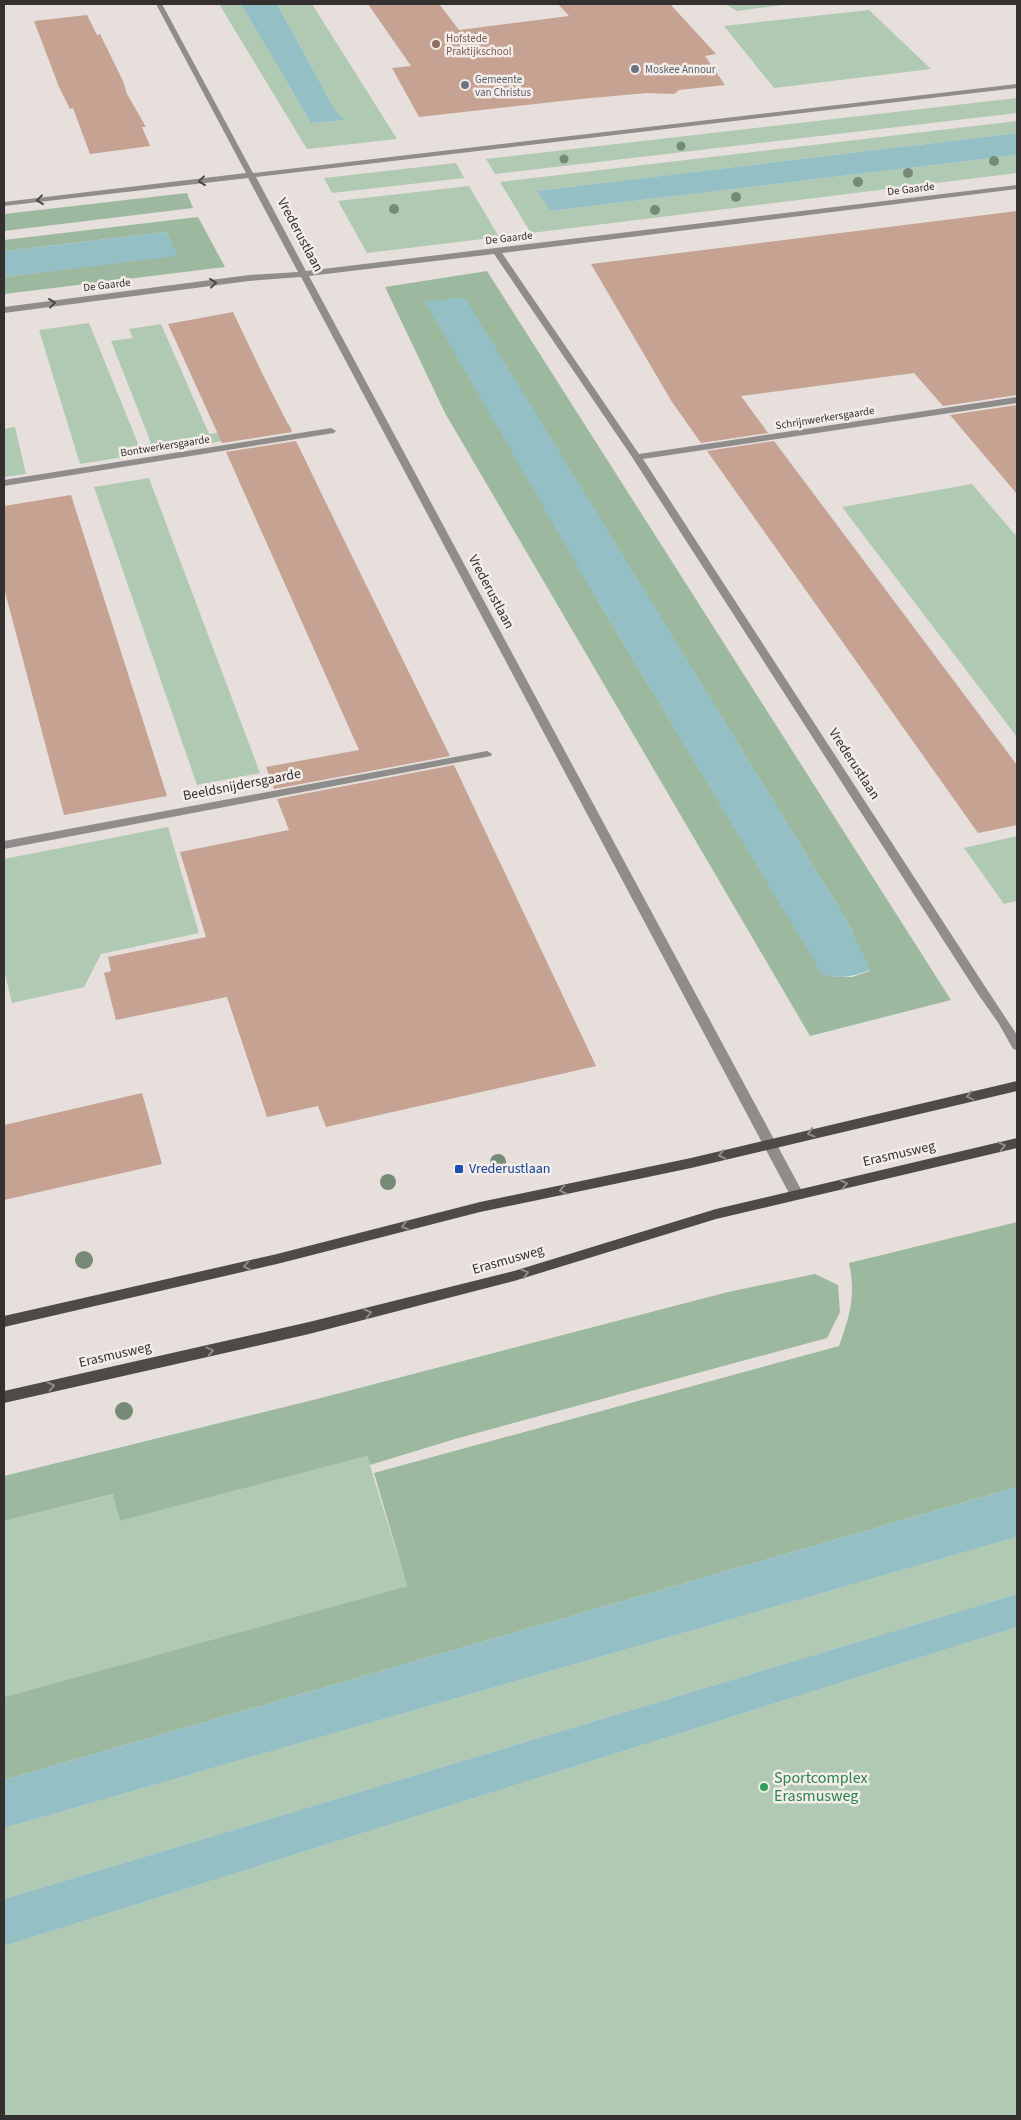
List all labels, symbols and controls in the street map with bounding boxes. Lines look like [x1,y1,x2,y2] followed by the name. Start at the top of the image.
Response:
[446,31,512,59] place label: Hofstede Praktijkschool
[430,38,442,50] marker: Hofstede Praktijkschool
[645,62,716,77] place label: Moskee Annour
[629,63,641,75] marker: Moskee Annour
[475,72,532,100] place label: Gemeente van Christus
[459,79,471,91] marker: Gemeente van Christus
[197,175,205,186] one-way arrow
[886,179,936,199] street label: De Gaarde
[36,194,44,205] one-way arrow
[272,194,328,276] street label: Vrederustlaan
[484,228,534,248] street label: De Gaarde
[82,275,132,295] street label: De Gaarde
[210,278,218,289] one-way arrow
[48,299,56,309] one-way arrow
[774,403,876,433] street label: Schrijnwerkersgaarde
[119,431,211,460] street label: Bontwerkersgaarde
[463,551,519,633] street label: Vrederustlaan
[823,724,885,804] street label: Vrederustlaan
[181,764,303,806] street label: Beeldsnijdersgaarde
[965,1090,974,1101] one-way arrow
[808,1128,816,1138] one-way arrow
[861,1136,937,1172] street label: Erasmusweg
[998,1141,1007,1152] one-way arrow
[717,1149,726,1160] one-way arrow
[469,1159,550,1179] place label: Vrederustlaan
[453,1163,465,1175] marker: Vrederustlaan
[840,1179,849,1190] one-way arrow
[559,1184,567,1195] one-way arrow
[401,1221,409,1231] one-way arrow
[470,1240,546,1280] street label: Erasmusweg
[243,1260,252,1271] one-way arrow
[521,1268,529,1278] one-way arrow
[363,1308,372,1319] one-way arrow
[77,1337,153,1373] street label: Erasmusweg
[205,1346,214,1357] one-way arrow
[47,1381,56,1392] one-way arrow
[774,1767,868,1807] place label: Sportcomplex Erasmusweg
[758,1781,770,1793] marker: Sportcomplex Erasmusweg

